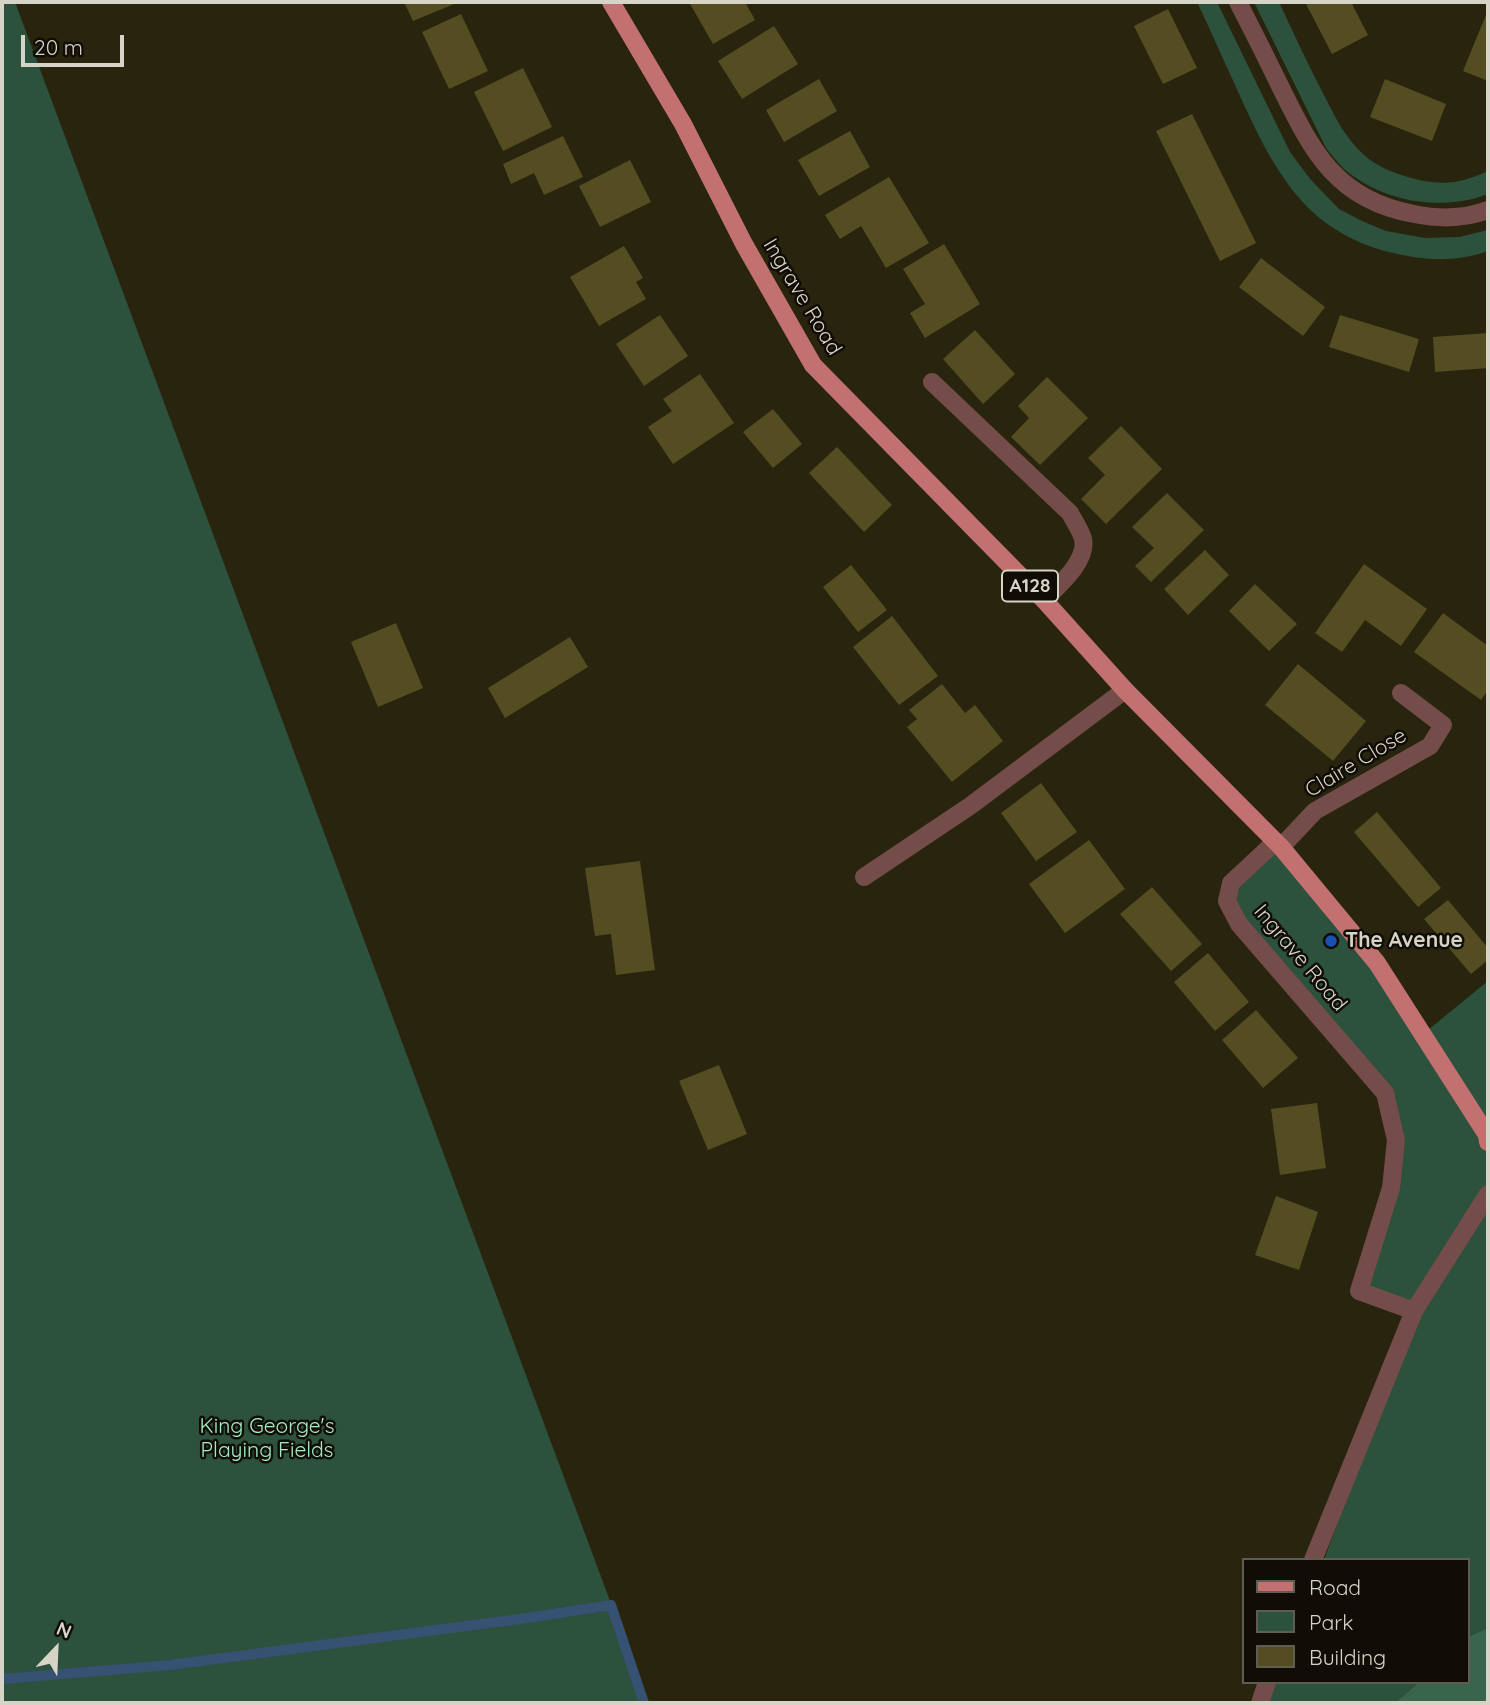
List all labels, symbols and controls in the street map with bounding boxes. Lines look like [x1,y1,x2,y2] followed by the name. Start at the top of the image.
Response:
[24,21,128,65] scale bar
[34,34,83,60] text: 20 m
[757,234,847,360] street label: Ingrave Road
[1002,570,1058,601] road number: A128
[1301,723,1411,803] street label: Claire Close
[1248,900,1352,1016] street label: Ingrave Road
[1345,928,1463,954] place label: The Avenue
[1323,933,1339,949] marker: The Avenue
[199,1414,335,1464] park label: King George's Playing Fields
[1242,1558,1469,1684] legend
[1309,1574,1361,1600] text: Road
[1309,1609,1353,1635] text: Park
[21,1614,91,1684] north arrow
[53,1616,75,1643] text: N
[1309,1644,1386,1670] text: Building

